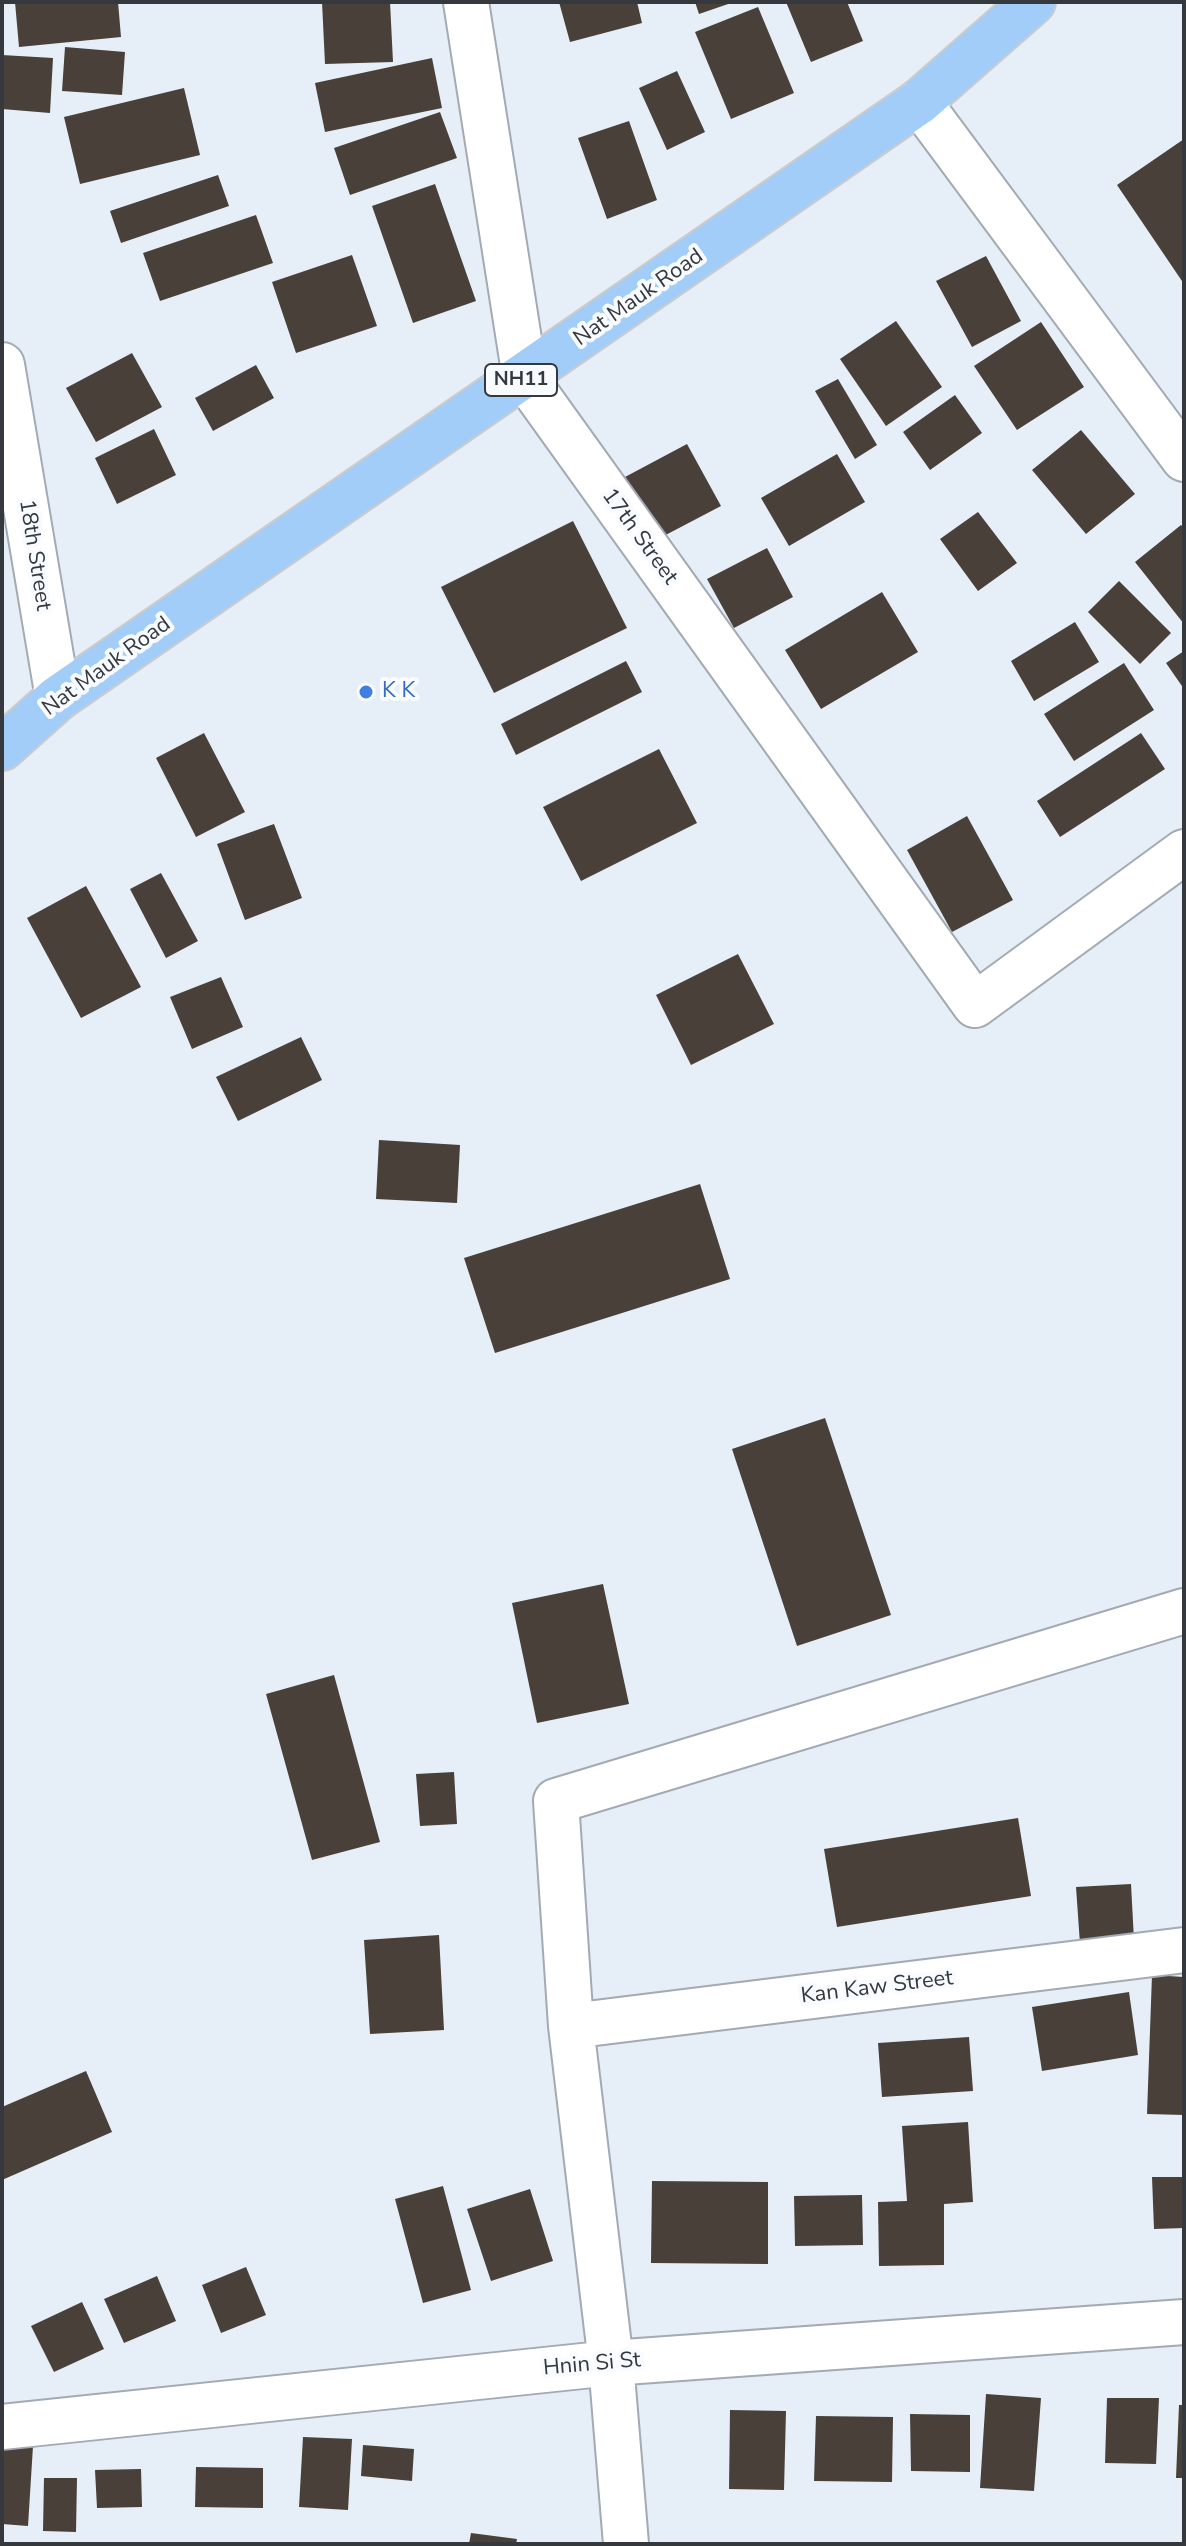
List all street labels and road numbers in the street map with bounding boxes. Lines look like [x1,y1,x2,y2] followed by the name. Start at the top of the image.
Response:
[569,244,709,352] street label: Nat Mauk Road
[485,364,557,396] road number: NH11
[595,484,683,590] street label: 17th Street
[12,497,56,613] street label: 18th Street
[38,612,176,722] street label: Nat Mauk Road
[799,1966,955,2010] street label: Kan Kaw Street
[542,2348,642,2382] street label: Hnin Si St

